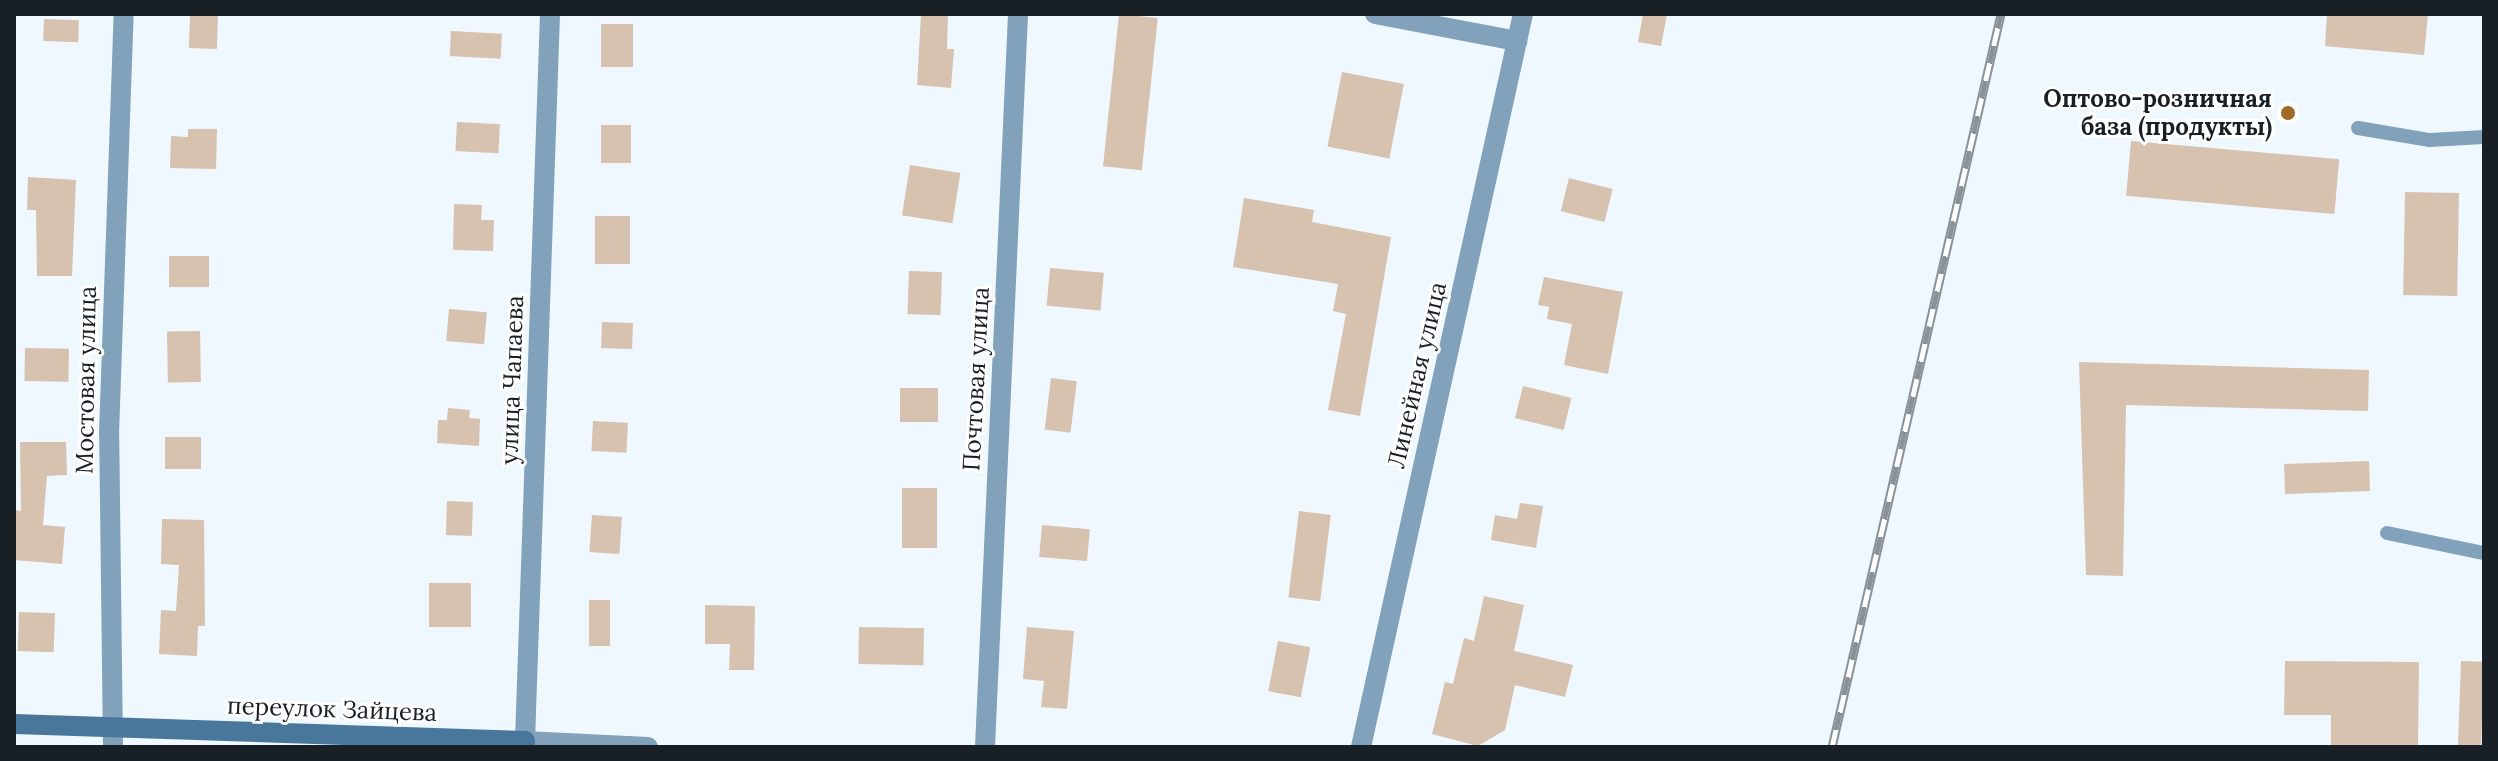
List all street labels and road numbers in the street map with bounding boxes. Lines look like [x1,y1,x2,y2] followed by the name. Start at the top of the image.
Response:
[1382,279,1452,471] street label: Линейная улица
[70,286,102,474] street label: Мостовая улица
[957,286,995,472] street label: Почтовая улица
[495,295,529,465] street label: улица Чапаева
[227,691,437,727] street label: переулок Зайцева

